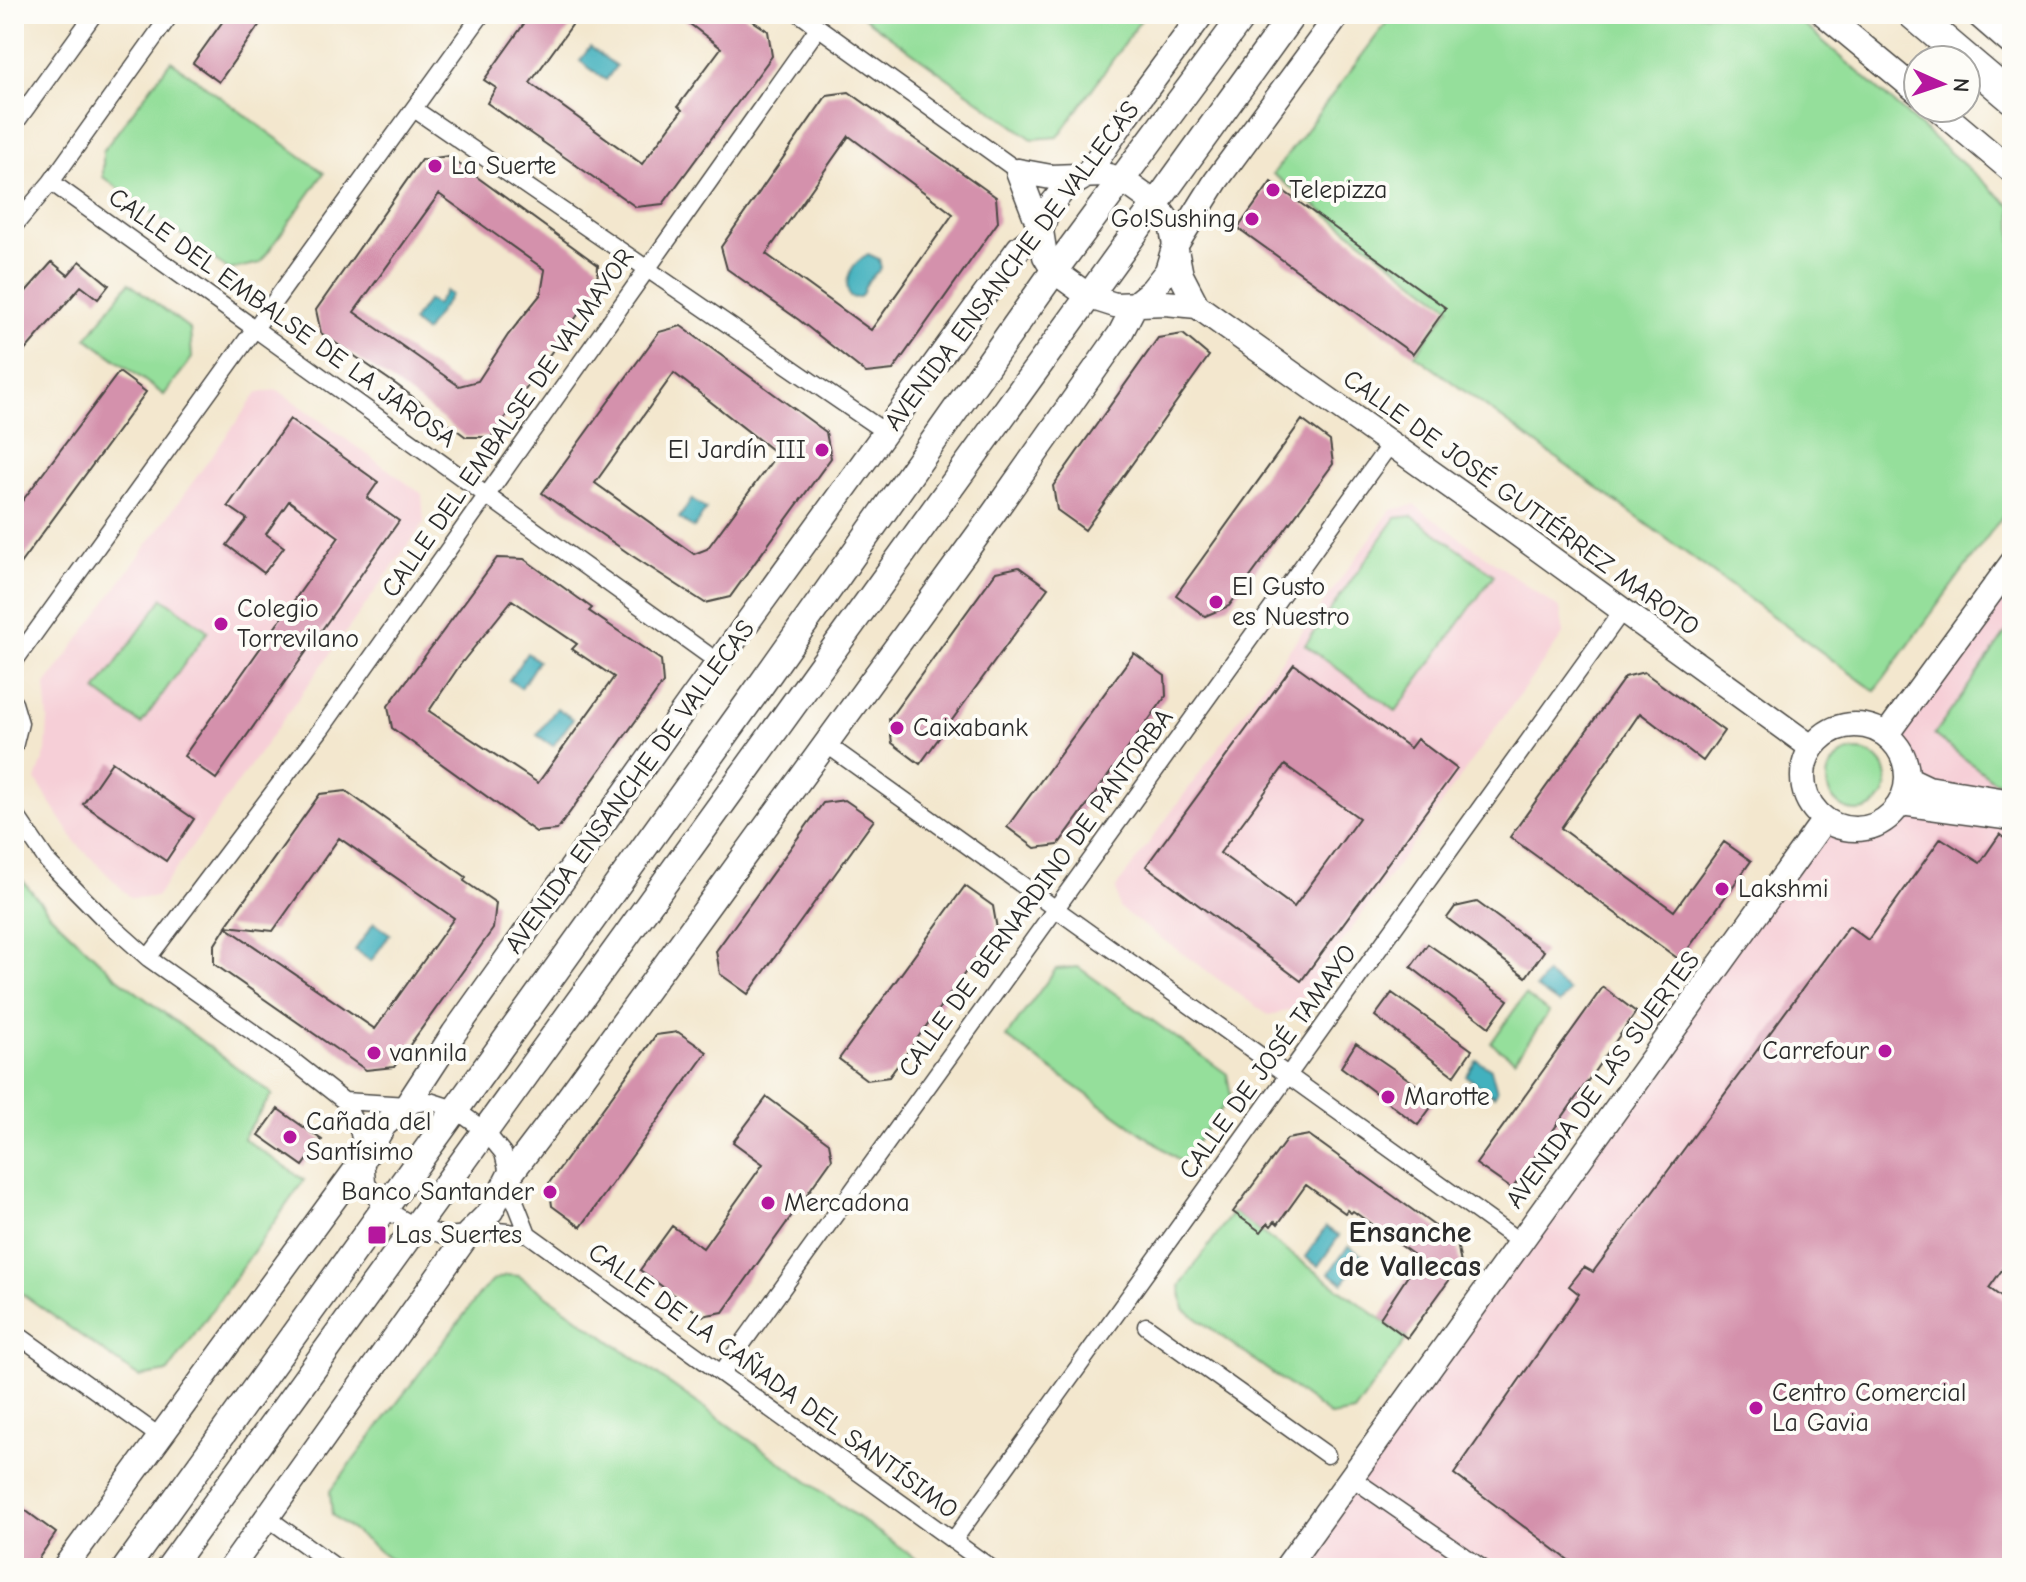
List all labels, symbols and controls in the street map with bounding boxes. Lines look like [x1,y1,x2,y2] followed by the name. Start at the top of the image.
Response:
[1902,44,1982,124] north arrow
[1948,77,1974,93] text: N
[878,95,1146,437] street label: AVENIDA ENSANCHE DE VALLECAS
[451,151,556,181] place label: La Suerte
[426,157,444,175] marker: La Suerte
[1289,175,1387,205] place label: Telepizza
[1264,181,1282,199] marker: Telepizza
[103,182,461,454] street label: CALLE DEL EMBALSE DE LA JAROSA
[1111,204,1236,234] place label: Go!Sushing
[1243,210,1261,228] marker: Go!Sushing
[376,243,640,603] street label: CALLE DEL EMBALSE DE VALMAYOR
[1337,363,1705,642] street label: CALLE DE JOSÉ GUTIÉRREZ MAROTO
[668,435,806,465] place label: El Jardín III
[813,441,831,459] marker: El Jardín III
[1232,572,1350,632] place label: El Gusto es Nuestro
[1207,593,1225,611] marker: El Gusto es Nuestro
[237,594,359,654] place label: Colegio Torrevilano
[212,615,230,633] marker: Colegio Torrevilano
[499,615,761,959] street label: AVENIDA ENSANCHE DE VALLECAS
[892,703,1180,1083] street label: CALLE DE BERNARDINO DE PANTORBA
[913,713,1028,743] place label: Caixabank
[888,719,906,737] marker: Caixabank
[1738,874,1829,904] place label: Lakshmi
[1713,880,1731,898] marker: Lakshmi
[1172,938,1363,1185] street label: CALLE DE JOSÉ TAMAYO
[1500,946,1706,1214] street label: AVENIDA DE LAS SUERTES
[1762,1036,1870,1066] place label: Carrefour
[389,1038,468,1068] place label: vannila
[1876,1042,1894,1060] marker: Carrefour
[365,1044,383,1062] marker: vannila
[1404,1082,1490,1112] place label: Marotte
[1379,1088,1397,1106] marker: Marotte
[306,1107,432,1167] place label: Cañada del Santísimo
[281,1128,299,1146] marker: Cañada del Santísimo
[341,1177,535,1207] place label: Banco Santander
[541,1183,559,1201] marker: Banco Santander
[784,1188,910,1218] place label: Mercadona
[759,1194,777,1212] marker: Mercadona
[1339,1215,1481,1284] district label: Ensanche de Vallecas
[395,1220,522,1250] place label: Las Suertes
[366,1224,388,1246] marker: Las Suertes
[582,1236,964,1525] street label: CALLE DE LA CAÑADA DEL SANTÍSIMO
[1772,1378,1966,1438] place label: Centro Comercial La Gavia
[1747,1399,1765,1417] marker: Centro Comercial La Gavia

